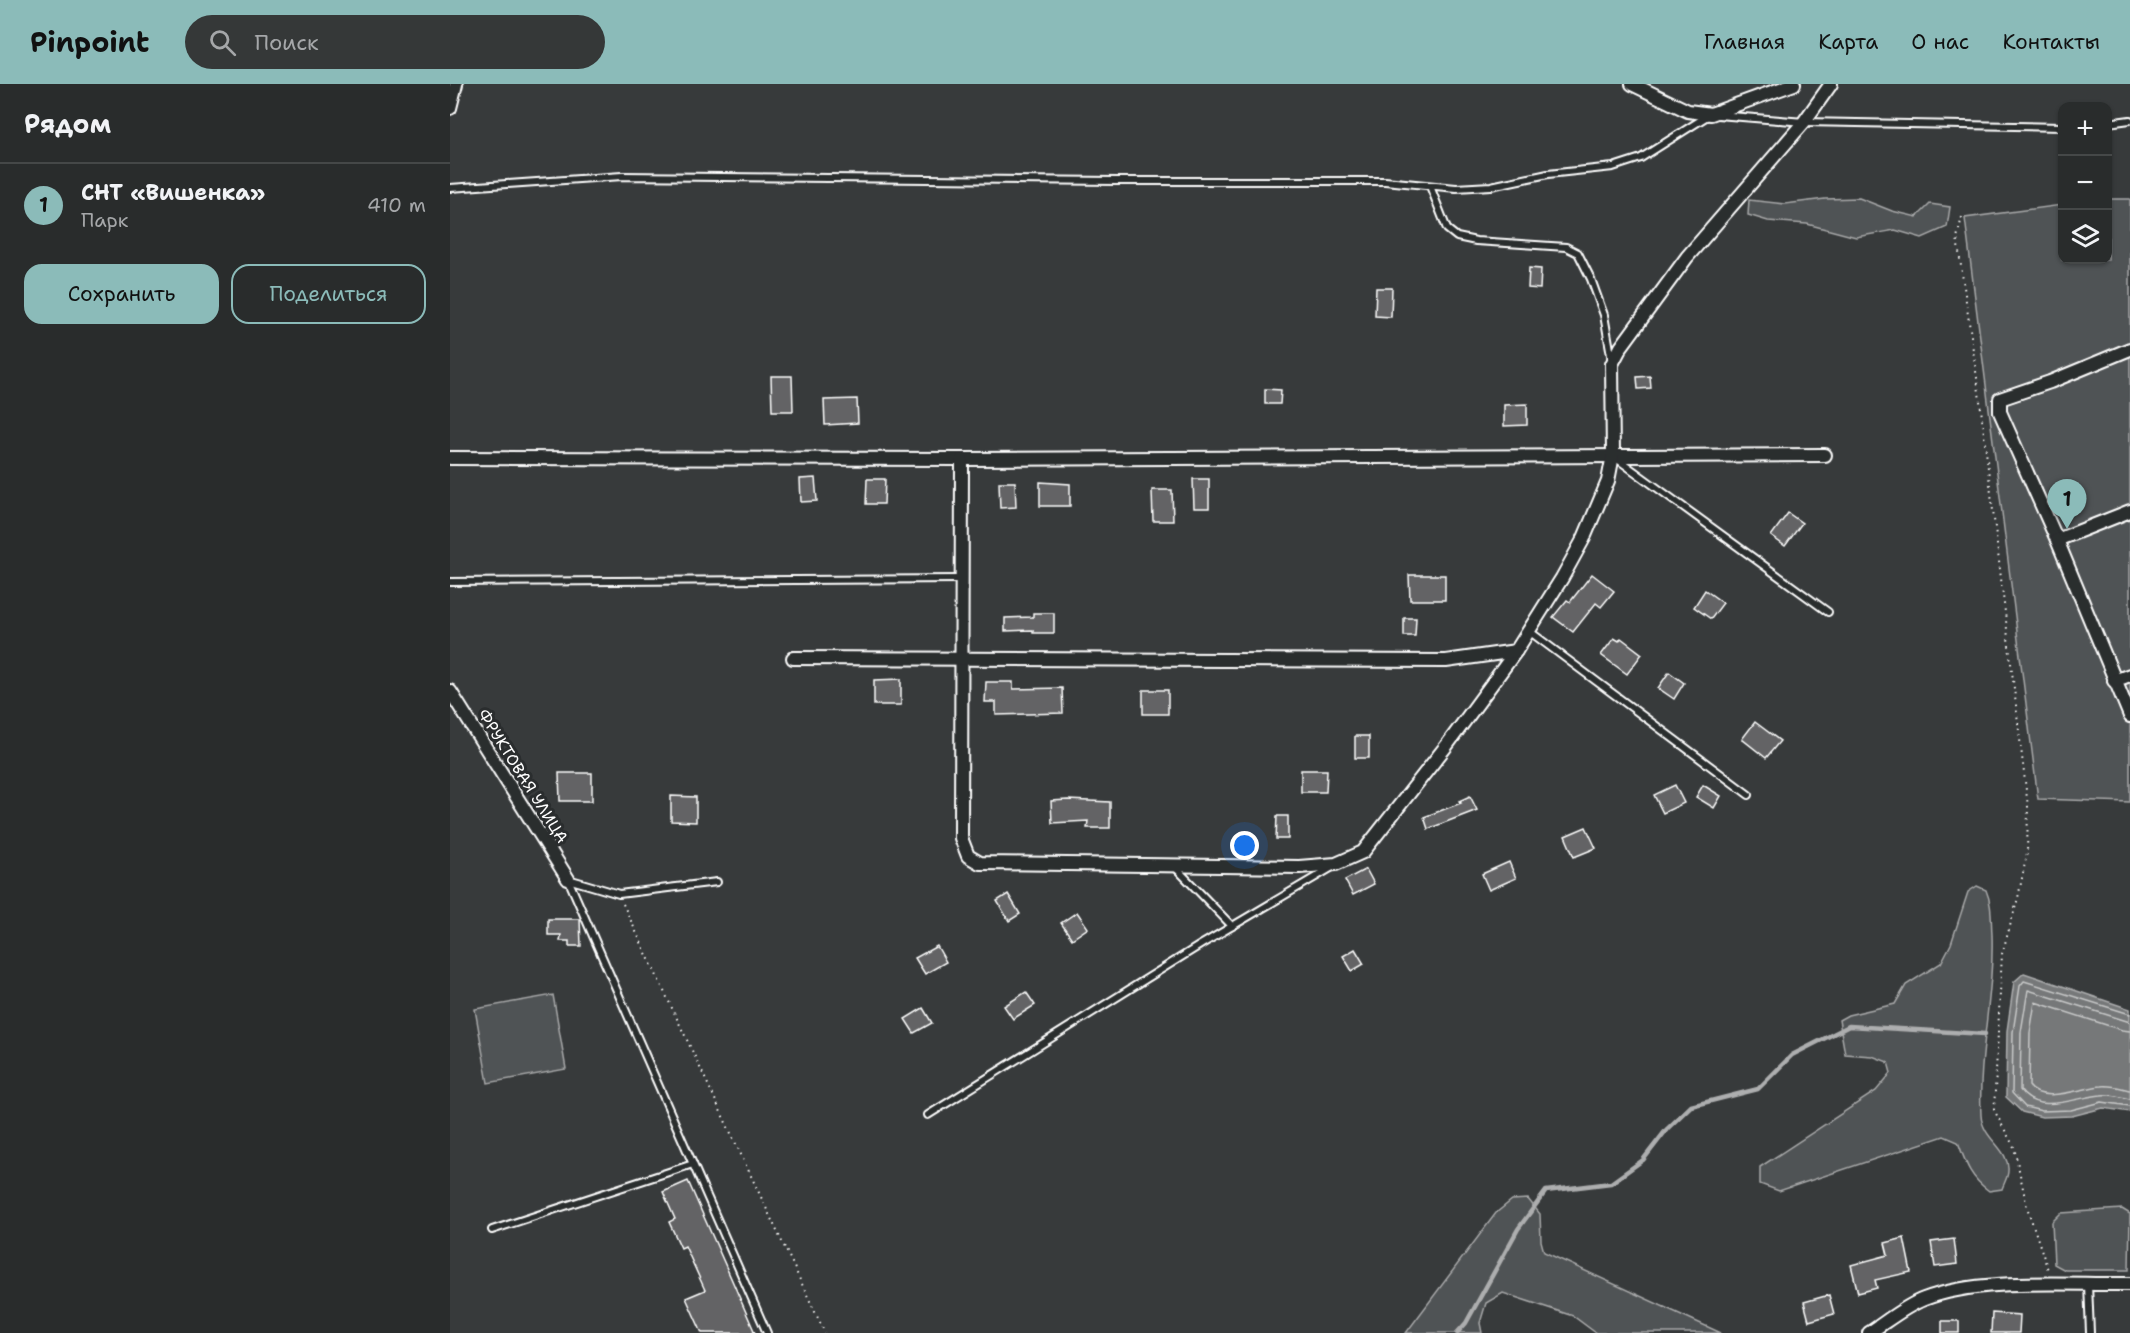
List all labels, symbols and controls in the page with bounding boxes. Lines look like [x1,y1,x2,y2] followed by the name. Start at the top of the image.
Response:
[185,15,605,69] search box
[30,23,149,61] text: Pinpoint
[206,26,239,59] icon: search
[254,28,319,57] text: Поиск
[1704,28,1785,56] text: Главная
[1818,28,1878,56] text: Карта
[1911,28,1969,56] text: О нас
[2002,28,2100,56] text: Контакты
[2058,102,2112,264] map controls
[2058,102,2112,156] button: +
[24,106,111,141] text: Рядом
[2058,156,2112,210] button: −
[81,178,265,207] text: СНТ «Вишенка»
[39,192,48,218] text: 1
[367,192,426,218] text: 410 m
[81,207,128,233] text: Парк
[2058,210,2112,264] button: layers
[24,264,219,324] button: Сохранить
[231,264,426,324] button: Поделиться
[2048,480,2086,529] pin: 1
[473,705,573,847] street label: ФРУКТОВАЯ УЛИЦА
[1230,831,1259,860] your location

